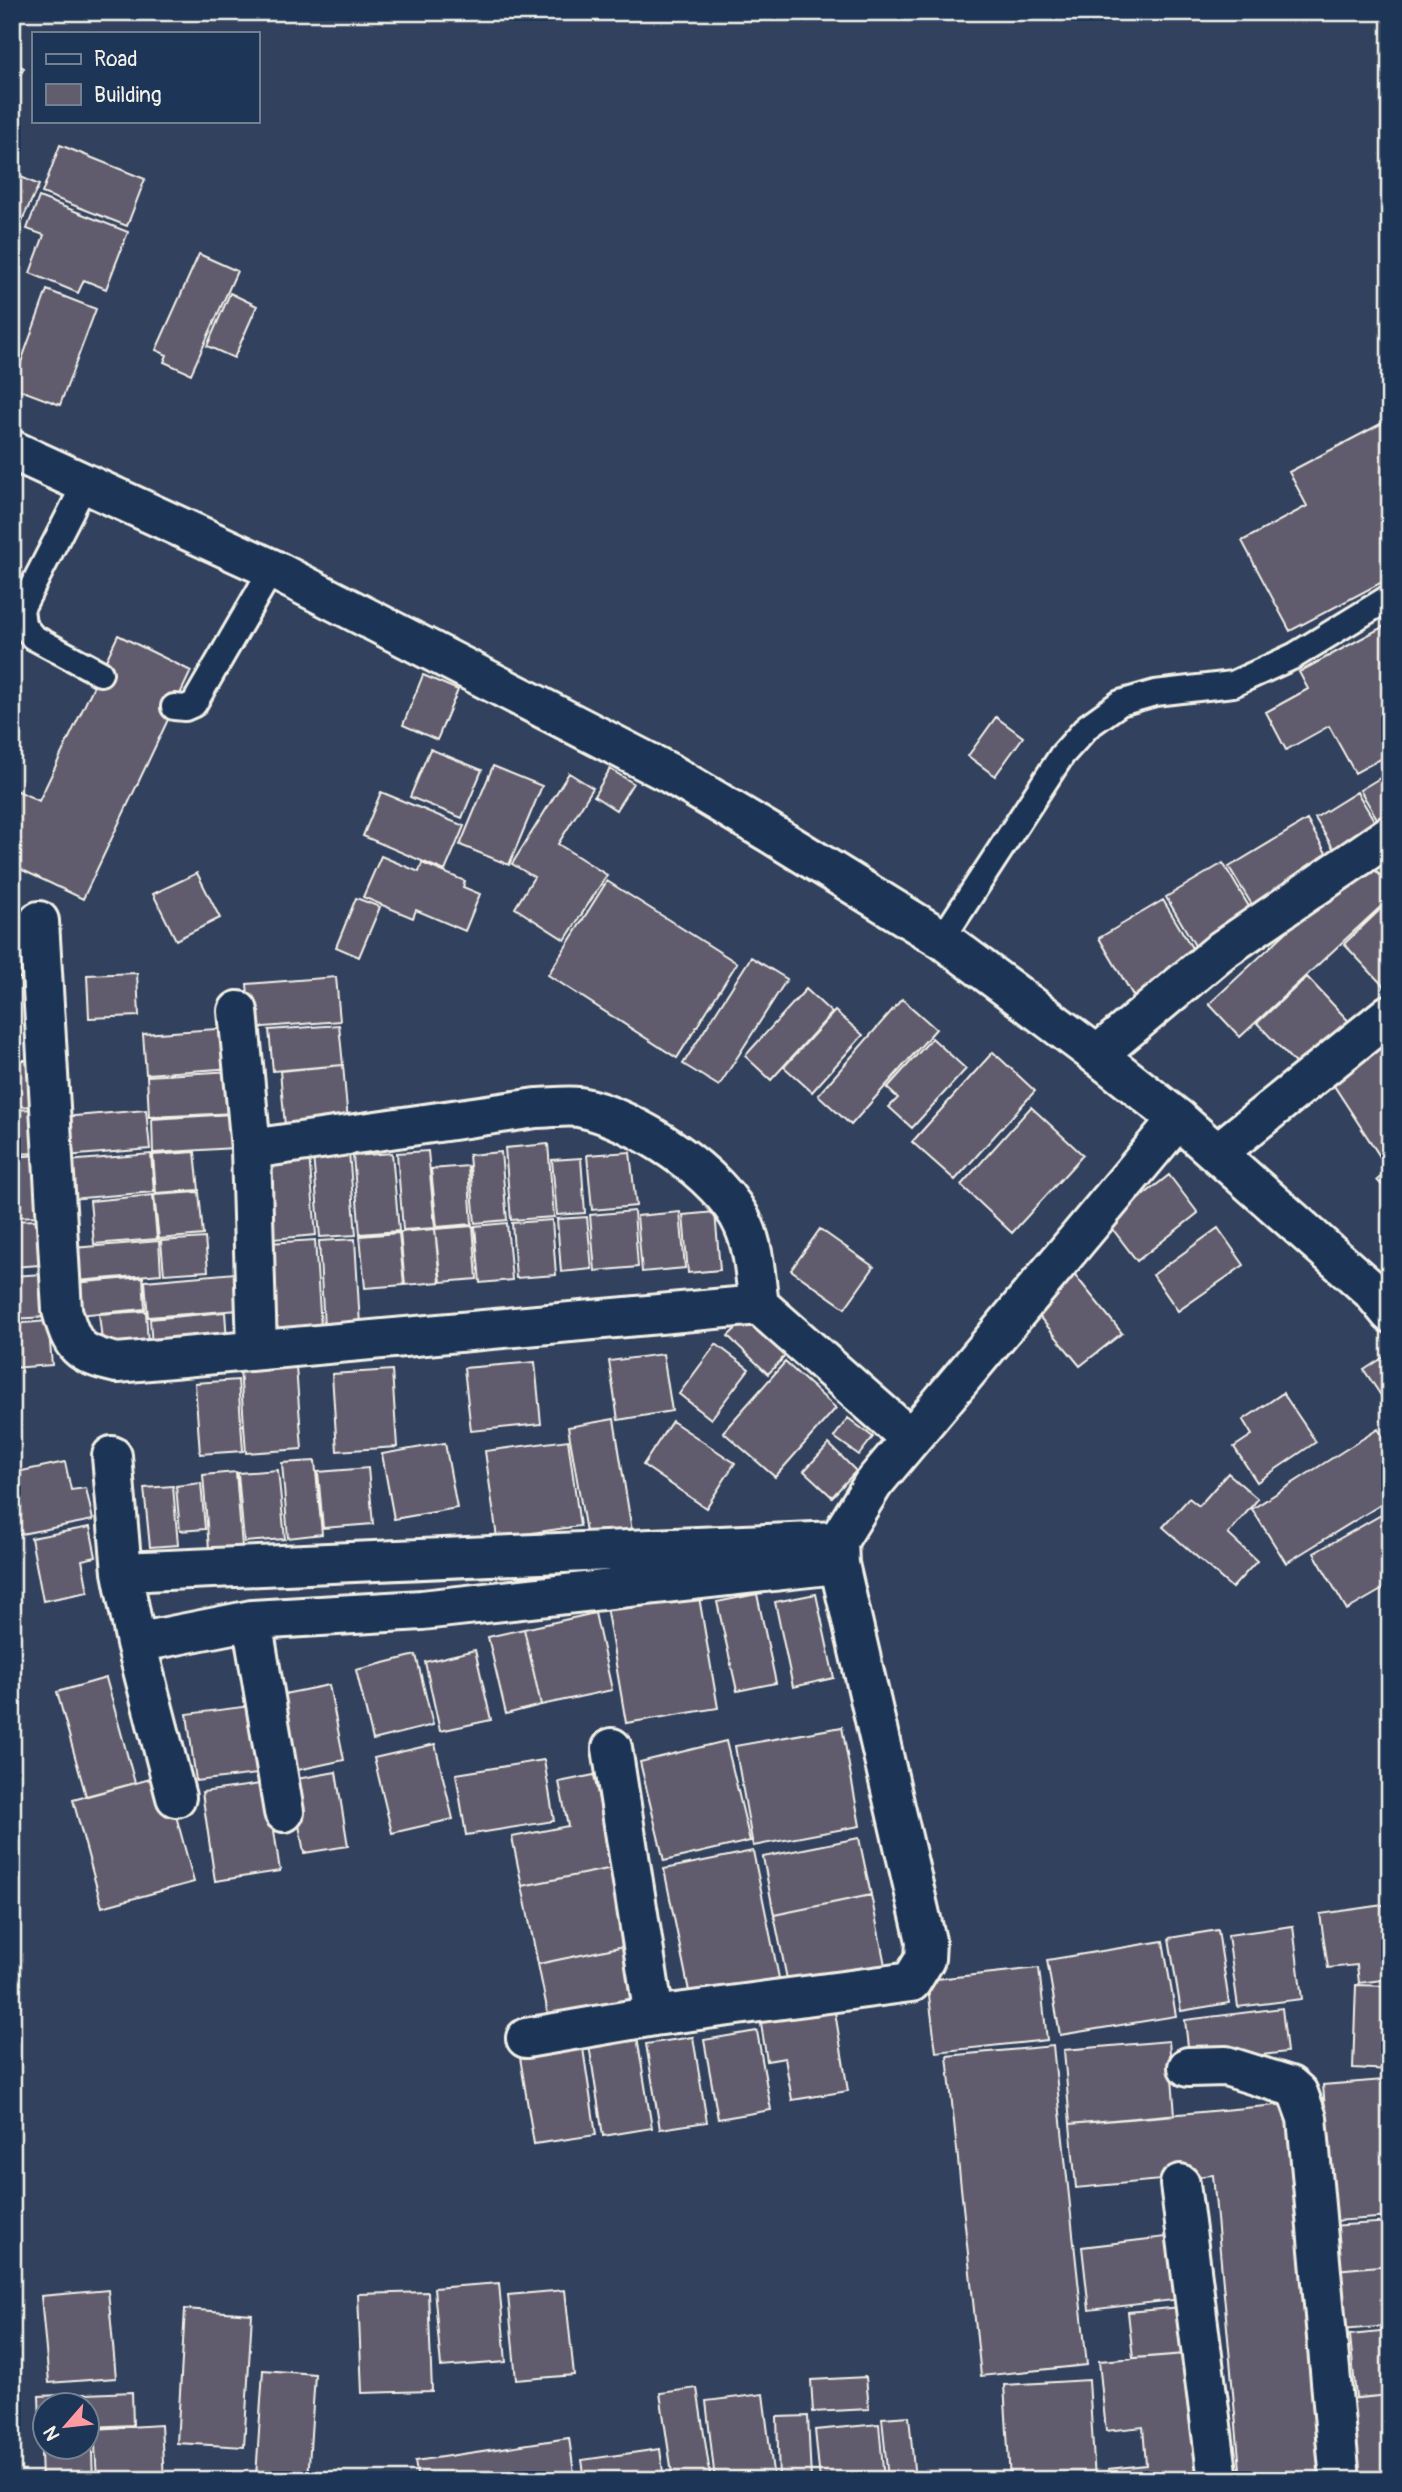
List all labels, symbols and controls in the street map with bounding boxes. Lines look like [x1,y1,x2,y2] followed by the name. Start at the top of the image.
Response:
[32,32,259,122] legend
[94,46,138,73] text: Road
[94,82,161,109] text: Building
[32,2390,102,2460] north arrow
[38,2422,65,2445] text: N

